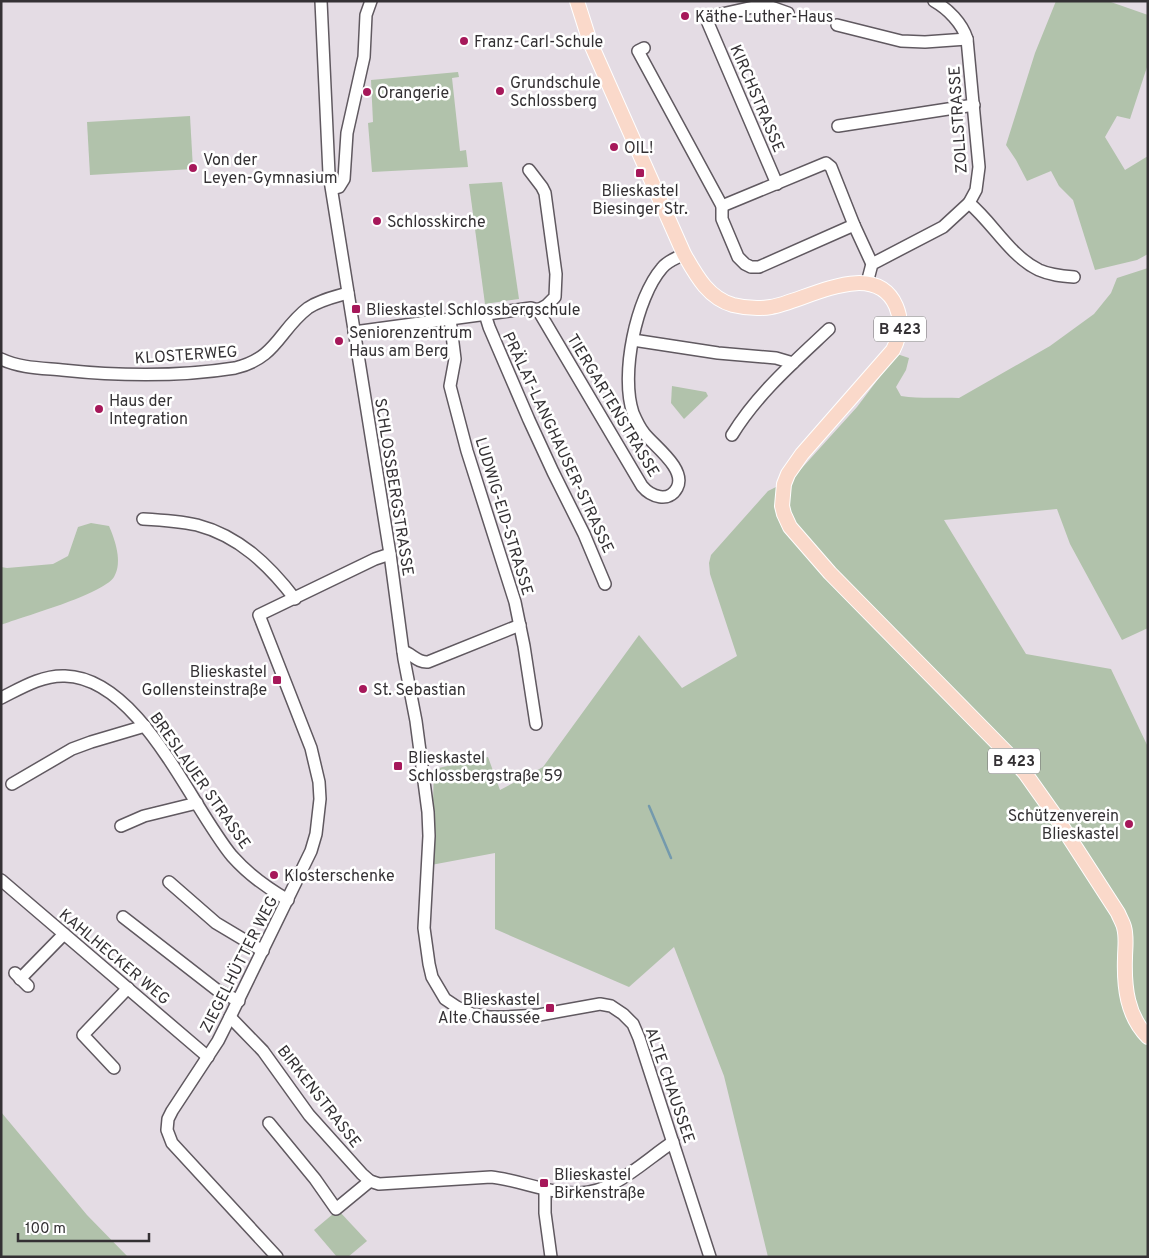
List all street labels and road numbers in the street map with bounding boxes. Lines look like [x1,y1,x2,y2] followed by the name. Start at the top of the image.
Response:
[724,42,788,156] street label: KIRCHSTRASSE
[945,65,973,174] street label: ZOLLSTRASSE
[874,316,926,342] road number: B 423
[497,329,618,557] street label: PRÄLAT-LANGHAUSER-STRASSE
[562,331,663,481] street label: TIERGARTENSTRASSE
[134,342,238,370] street label: KLOSTERWEG
[369,397,417,578] street label: SCHLOSSBERGSTRASSE
[469,435,537,598] street label: LUDWIG-EID-STRASSE
[145,709,254,853] street label: BRESLAUER STRASSE
[988,748,1040,774] road number: B 423
[195,892,283,1037] street label: ZIEGELHÜTTER WEG
[54,905,173,1010] street label: KAHLHECKER WEG
[640,1025,698,1146] street label: ALTE CHAUSSEE
[272,1042,365,1153] street label: BIRKENSTRASSE

